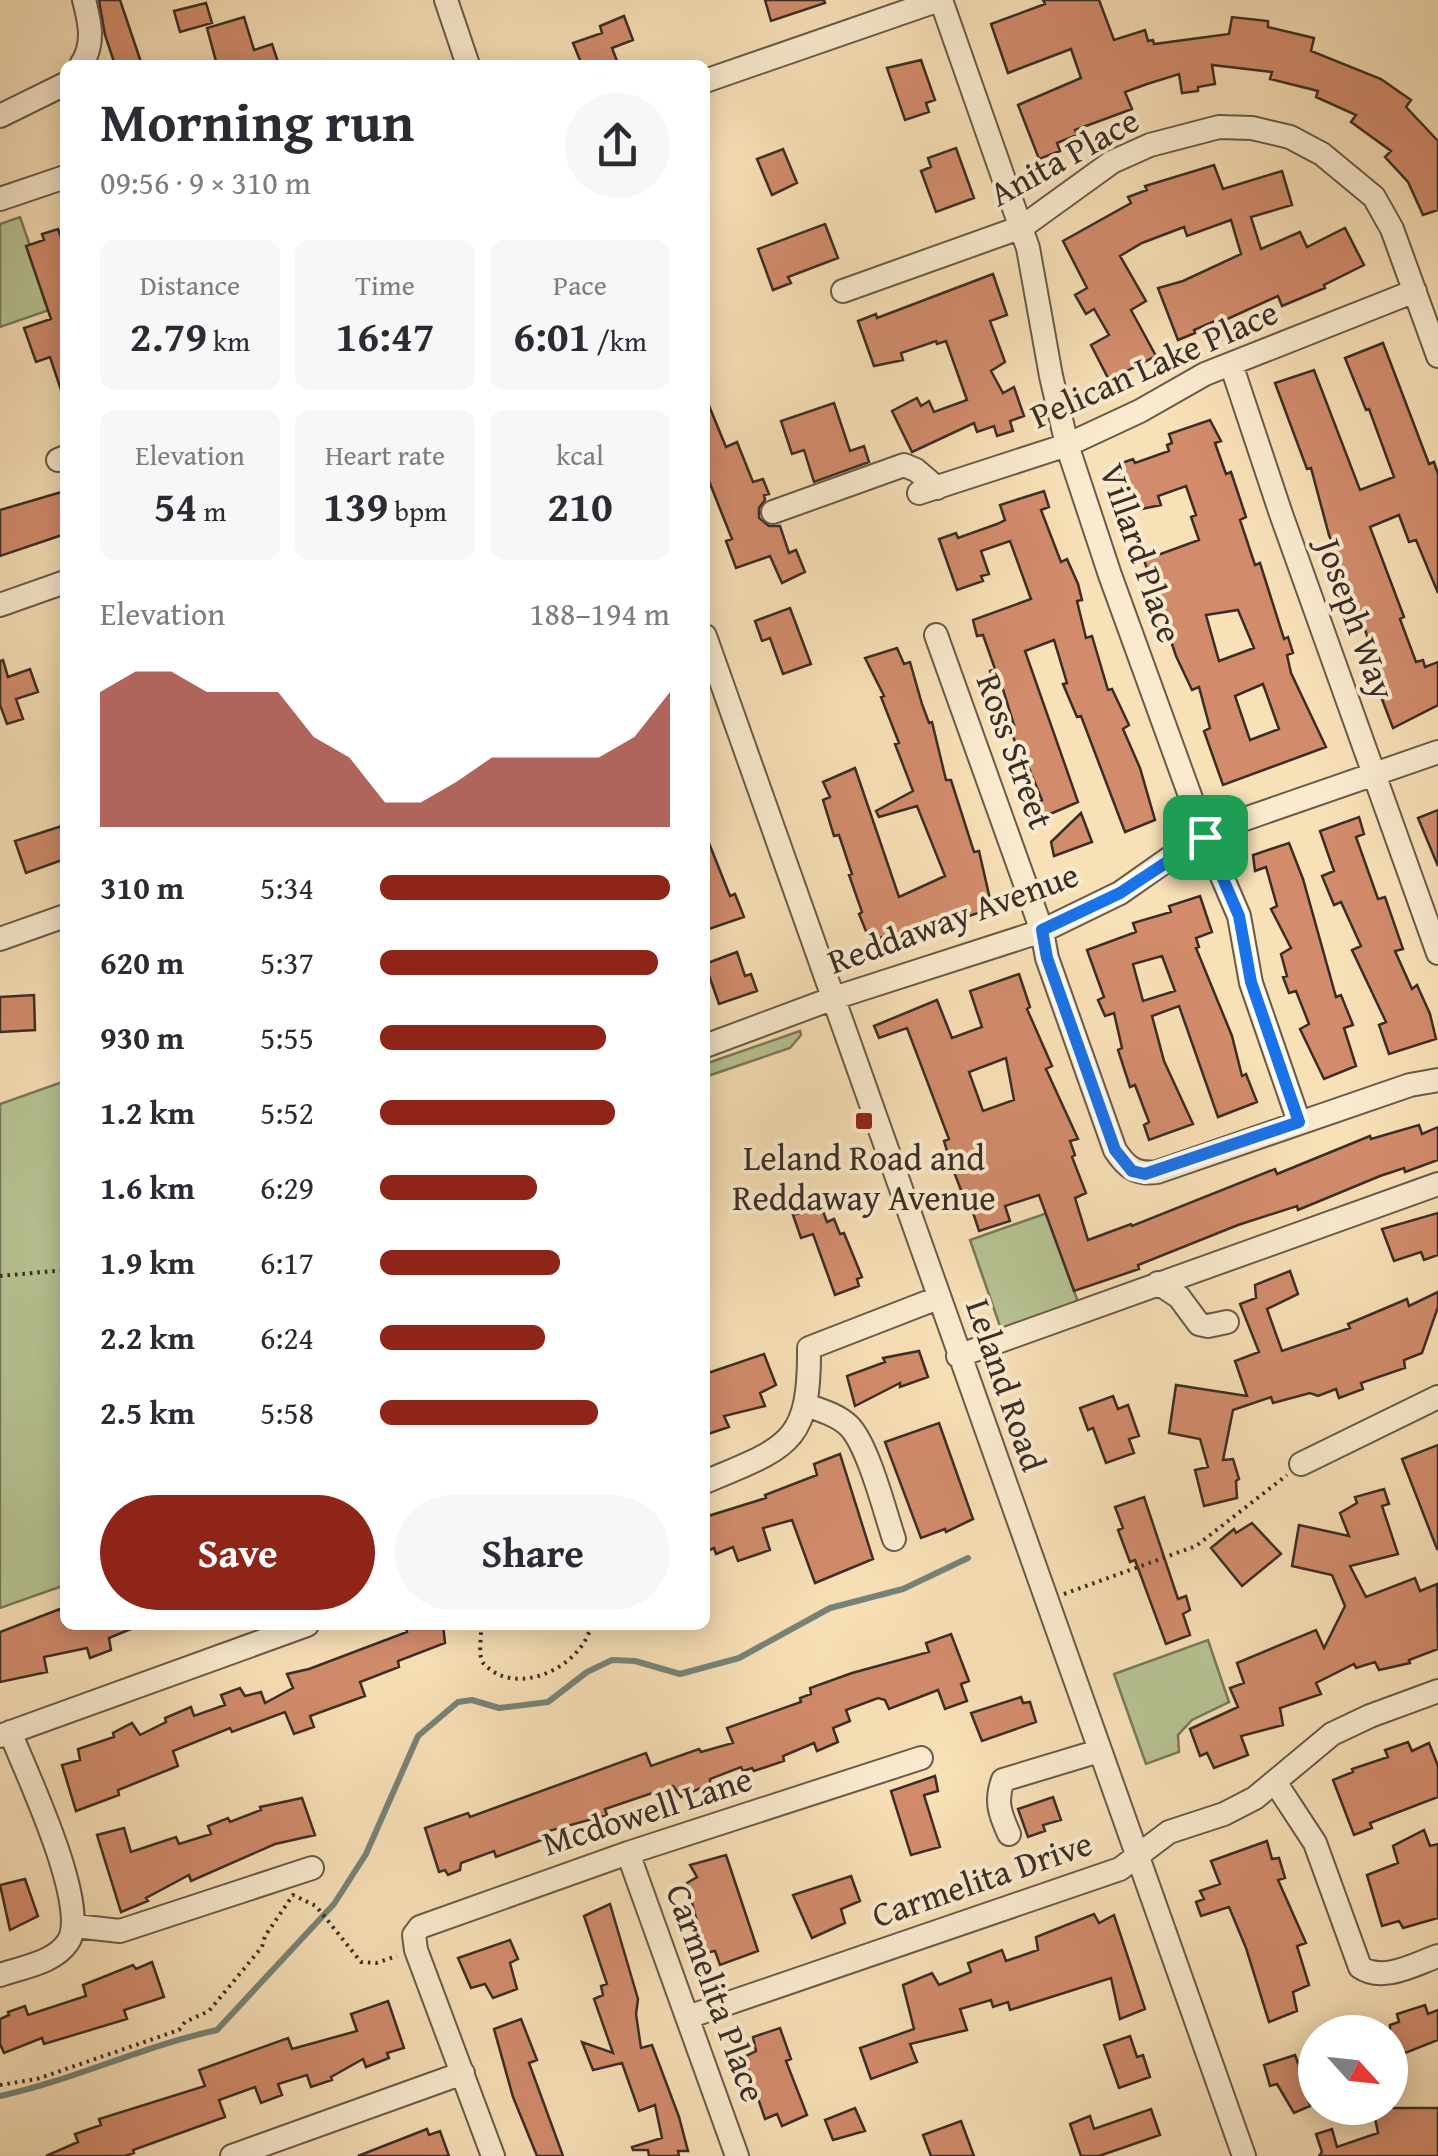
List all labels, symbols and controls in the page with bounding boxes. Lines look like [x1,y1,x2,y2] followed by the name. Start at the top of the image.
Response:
[100,81,414,161] text: Morning run
[565,93,670,198] button: share
[979,94,1148,219] street label: Anita Place
[100,159,311,206] text: 09:56 · 9 × 310 m
[140,264,240,305] text: Distance
[355,264,415,305] text: Time
[553,264,607,305] text: Pace
[1022,286,1286,441] street label: Pelican Lake Place
[130,305,207,366] text: 2.79
[336,305,434,366] text: 16:47
[513,305,590,366] text: 6:01
[207,320,250,361] text: km
[590,320,647,361] text: /km
[135,434,245,475] text: Elevation
[325,434,445,475] text: Heart rate
[556,434,604,475] text: kcal
[1087,456,1196,649] street label: Villard Place
[154,475,197,536] text: 54
[323,475,388,536] text: 139
[547,475,613,536] text: 210
[197,490,226,531] text: m
[388,490,447,531] text: bpm
[1302,528,1409,707] street label: Joseph Way
[100,590,225,637] text: Elevation
[529,590,670,637] text: 188–194 m
[964,666,1067,836] street label: Ross Street
[1163,795,1248,880] pin
[1178,810,1233,865] icon: arrive
[820,849,1085,987] street label: Reddaway Avenue
[100,864,184,911] text: 310 m
[260,864,314,911] text: 5:34
[100,939,184,986] text: 620 m
[260,939,314,986] text: 5:37
[100,1014,184,1061] text: 930 m
[260,1014,314,1061] text: 5:55
[100,1089,195,1136] text: 1.2 km
[260,1089,314,1136] text: 5:52
[853,1110,875,1132] marker: Leland Road and Reddaway Avenue
[732,1132,996,1223] place label: Leland Road and Reddaway Avenue
[100,1164,195,1211] text: 1.6 km
[260,1164,314,1211] text: 6:29
[100,1239,195,1286] text: 1.9 km
[260,1239,314,1286] text: 6:17
[953,1292,1060,1478] street label: Leland Road
[100,1314,195,1361] text: 2.2 km
[260,1314,314,1361] text: 6:24
[100,1389,195,1436] text: 2.5 km
[260,1389,314,1436] text: 5:58
[100,1495,375,1610] button: Save
[395,1495,670,1610] button: Share
[535,1753,758,1868] street label: Mcdowell Lane
[865,1817,1099,1940] street label: Carmelita Drive
[653,1877,779,2109] street label: Carmelita Place
[1298,2015,1408,2125] north arrow
[1298,2015,1408,2125] map controls

